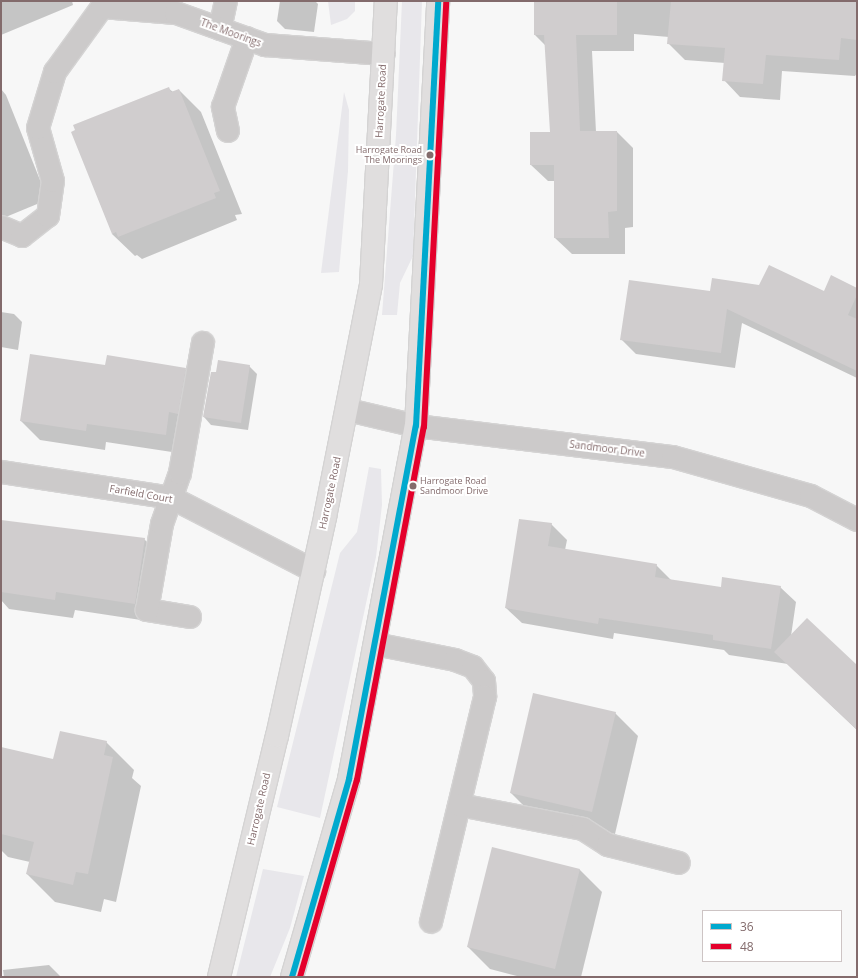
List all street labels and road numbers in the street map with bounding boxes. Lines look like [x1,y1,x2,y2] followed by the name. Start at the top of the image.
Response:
[199,16,263,50] street label: The Moorings
[373,64,389,138] street label: Harrogate Road
[569,438,645,460] street label: Sandmoor Drive
[316,456,344,530] street label: Harrogate Road
[109,483,173,505] street label: Farfield Court
[245,772,273,846] street label: Harrogate Road

